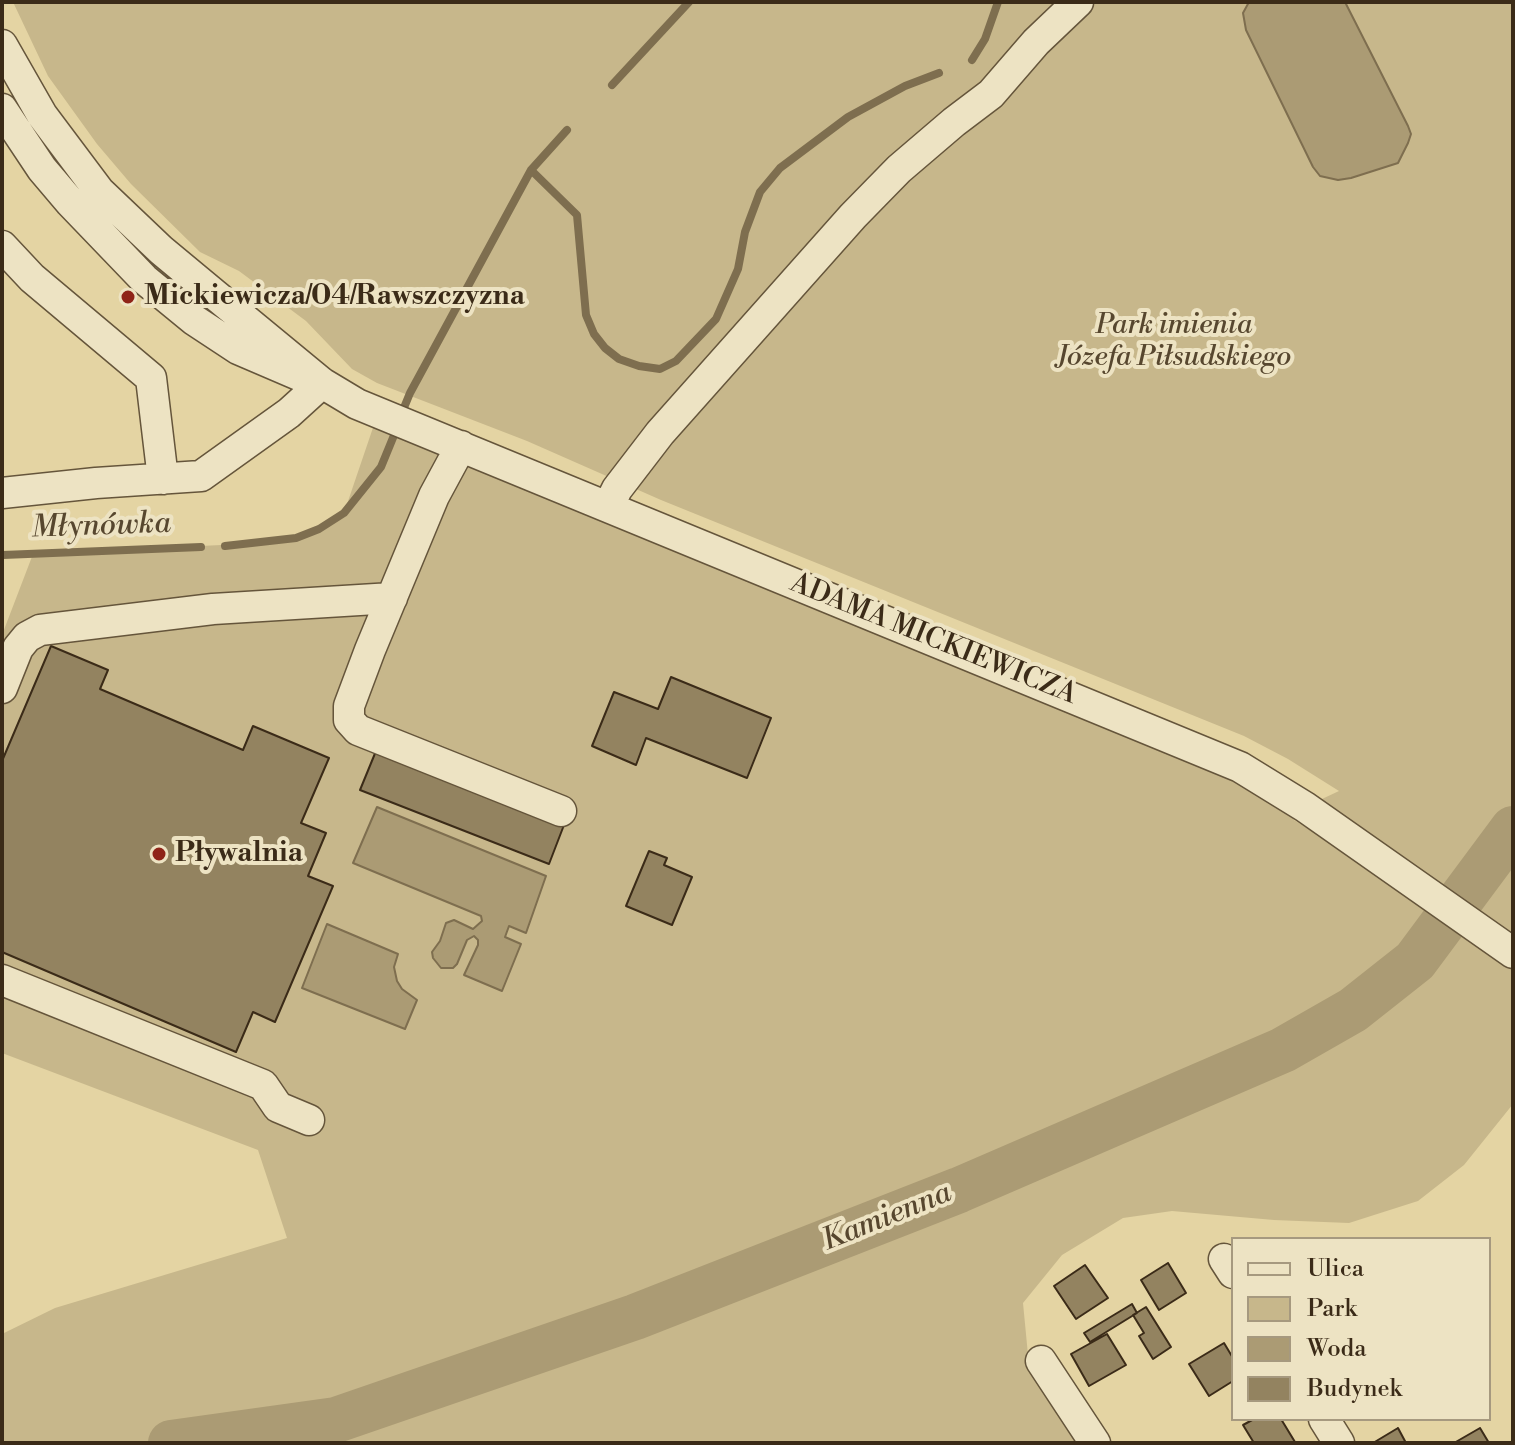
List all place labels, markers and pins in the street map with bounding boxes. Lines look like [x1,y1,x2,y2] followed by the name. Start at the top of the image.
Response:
[144,280,525,314] place label: Mickiewicza/04/Rawszczyzna
[119,288,137,306] marker: Mickiewicza/04/Rawszczyzna
[175,837,303,871] place label: Pływalnia
[150,845,168,863] marker: Pływalnia

